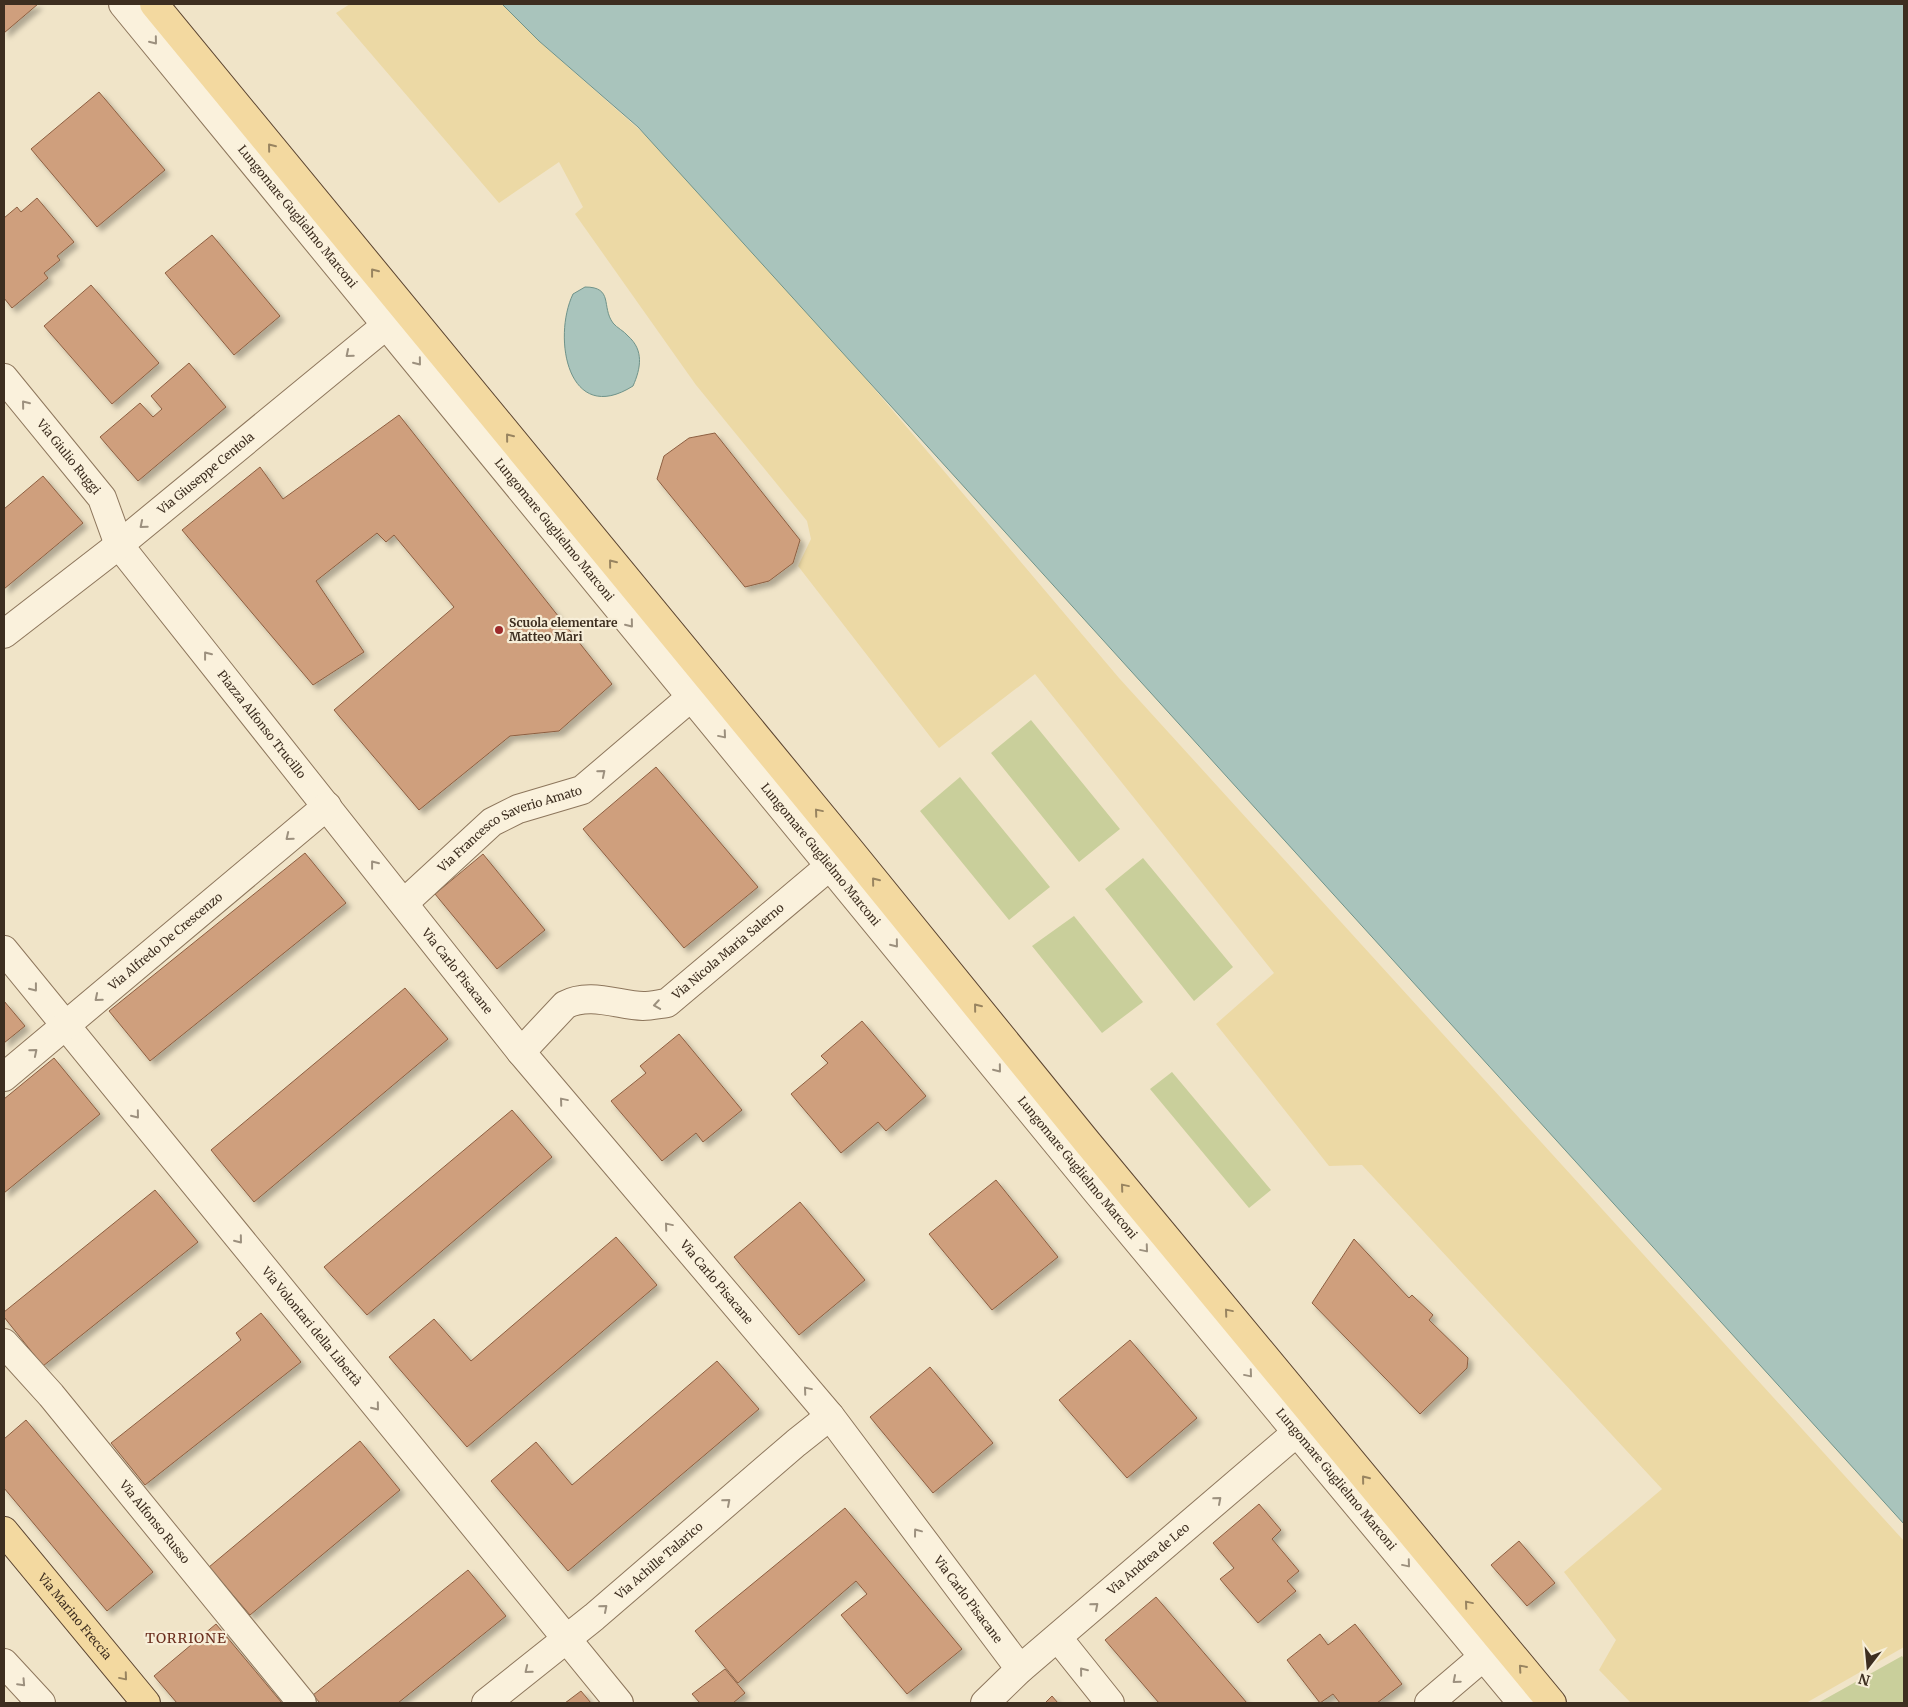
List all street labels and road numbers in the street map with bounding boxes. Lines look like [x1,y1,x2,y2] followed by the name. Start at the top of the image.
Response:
[235,142,361,291] street label: Lungomare Guglielmo Marconi
[33,415,104,497] street label: Via Giulio Ruggi
[153,429,257,518] street label: Via Giuseppe Centola
[492,455,618,604] street label: Lungomare Guglielmo Marconi
[214,667,309,781] street label: Piazza Alfonso Trucillo
[758,780,884,929] street label: Lungomare Guglielmo Marconi
[434,782,583,876] street label: Via Francesco Saverio Amato
[105,889,225,994] street label: Via Alfredo De Crescenzo
[668,900,787,1003] street label: Via Nicola Maria Salerno
[418,924,496,1017] street label: Via Carlo Pisacane
[1015,1093,1141,1242] street label: Lungomare Guglielmo Marconi
[677,1236,757,1327] street label: Via Carlo Pisacane
[258,1263,365,1389] street label: Via Volontari della Libertà
[1273,1405,1400,1553] street label: Lungomare Guglielmo Marconi
[116,1476,193,1566] street label: Via Alfonso Russo
[611,1519,706,1603] street label: Via Achille Talarico
[1103,1519,1192,1598] street label: Via Andrea de Leo
[930,1552,1006,1646] street label: Via Carlo Pisacane
[34,1569,115,1663] street label: Via Marino Freccia

